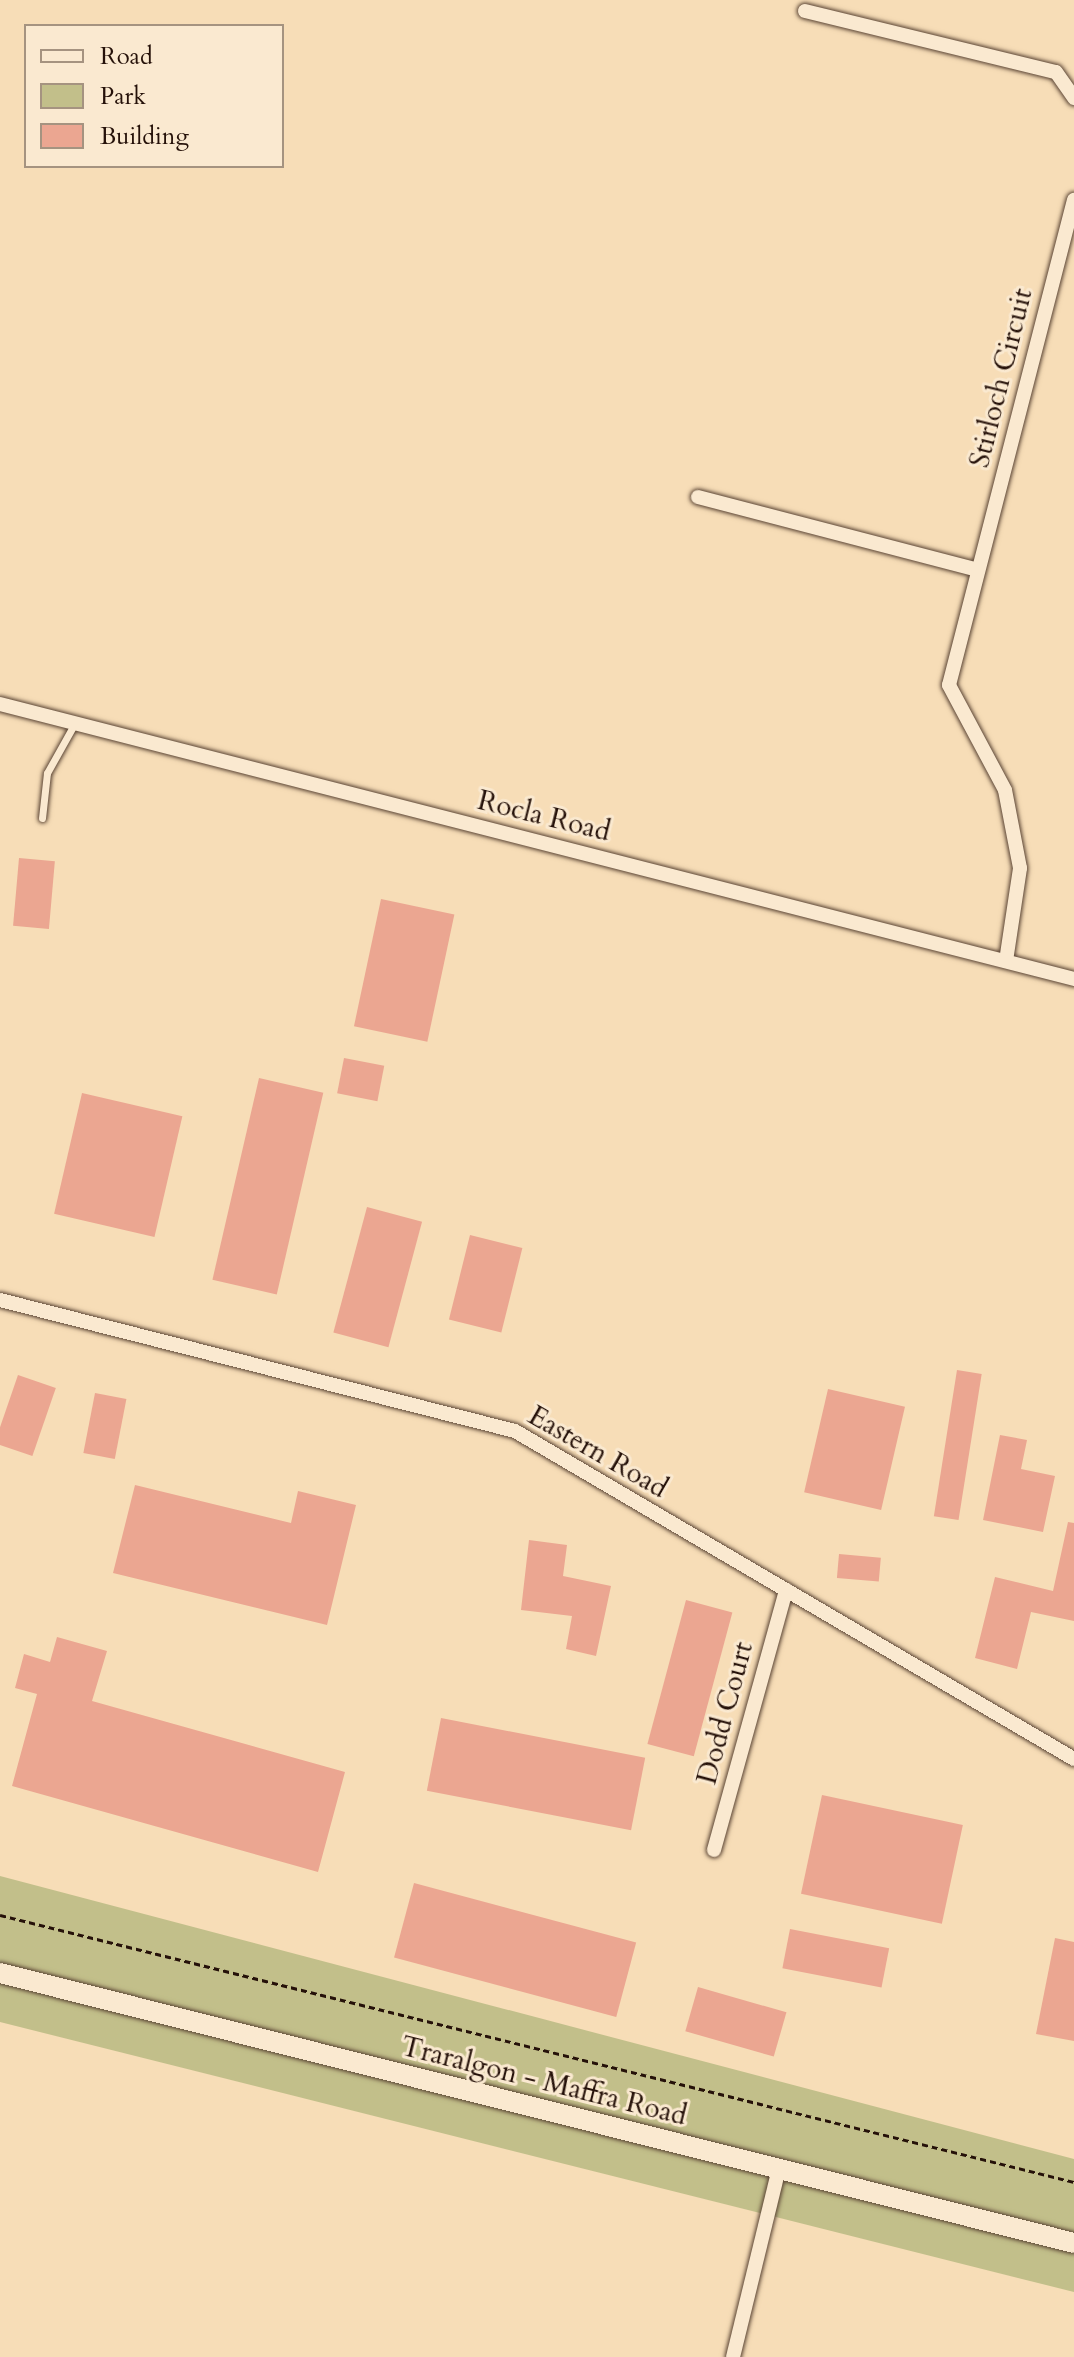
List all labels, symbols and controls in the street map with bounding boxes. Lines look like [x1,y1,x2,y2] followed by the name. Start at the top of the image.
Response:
[24,24,284,168] legend
[100,40,153,73] text: Road
[100,80,146,113] text: Park
[100,120,189,153] text: Building
[963,285,1039,471] street label: Stirloch Circuit
[474,783,614,849] street label: Rocla Road
[522,1399,674,1505] street label: Eastern Road
[690,1638,760,1788] street label: Dodd Court
[398,2029,690,2133] street label: Traralgon - Maffra Road

